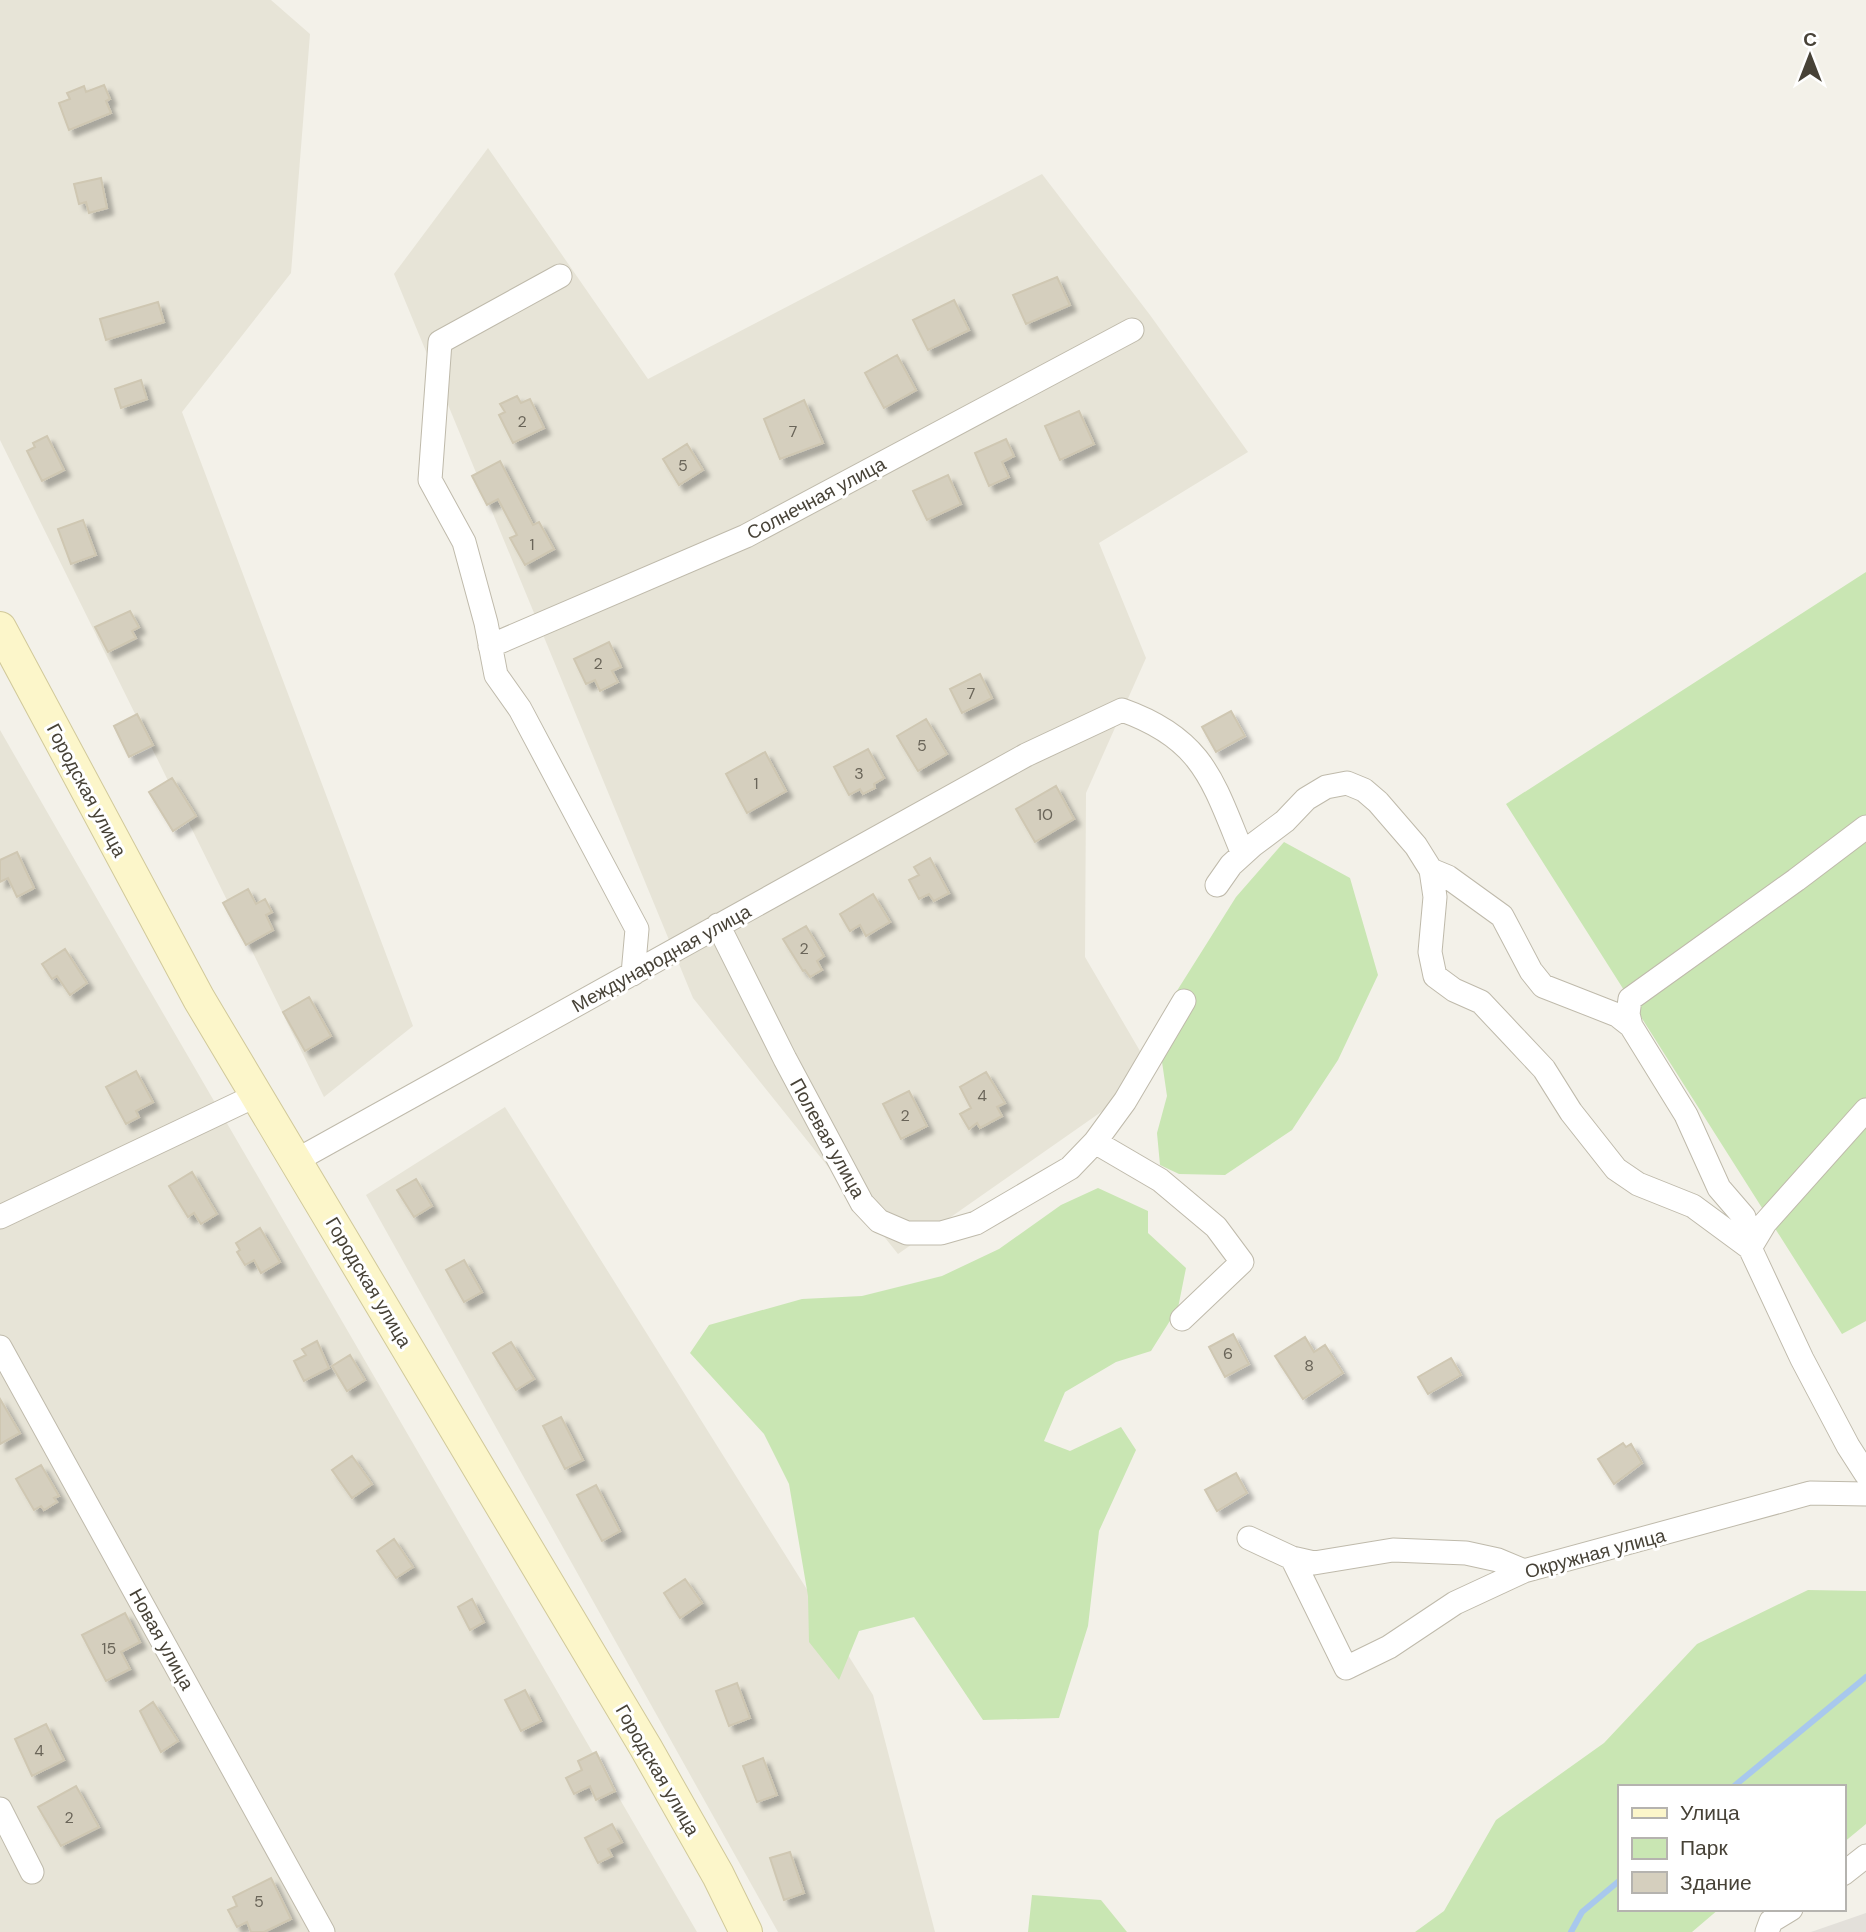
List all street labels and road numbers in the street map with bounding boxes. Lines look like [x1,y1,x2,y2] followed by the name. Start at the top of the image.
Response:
[742,451,890,546] street label: Солнечная улица
[41,719,132,862] street label: Городская улица
[567,899,756,1018] street label: Международная улица
[784,1074,871,1203] street label: Полевая улица
[320,1212,418,1352] street label: Городская улица
[1522,1523,1669,1584] street label: Окружная улица
[123,1584,200,1695] street label: Новая улица
[610,1700,706,1841] street label: Городская улица

